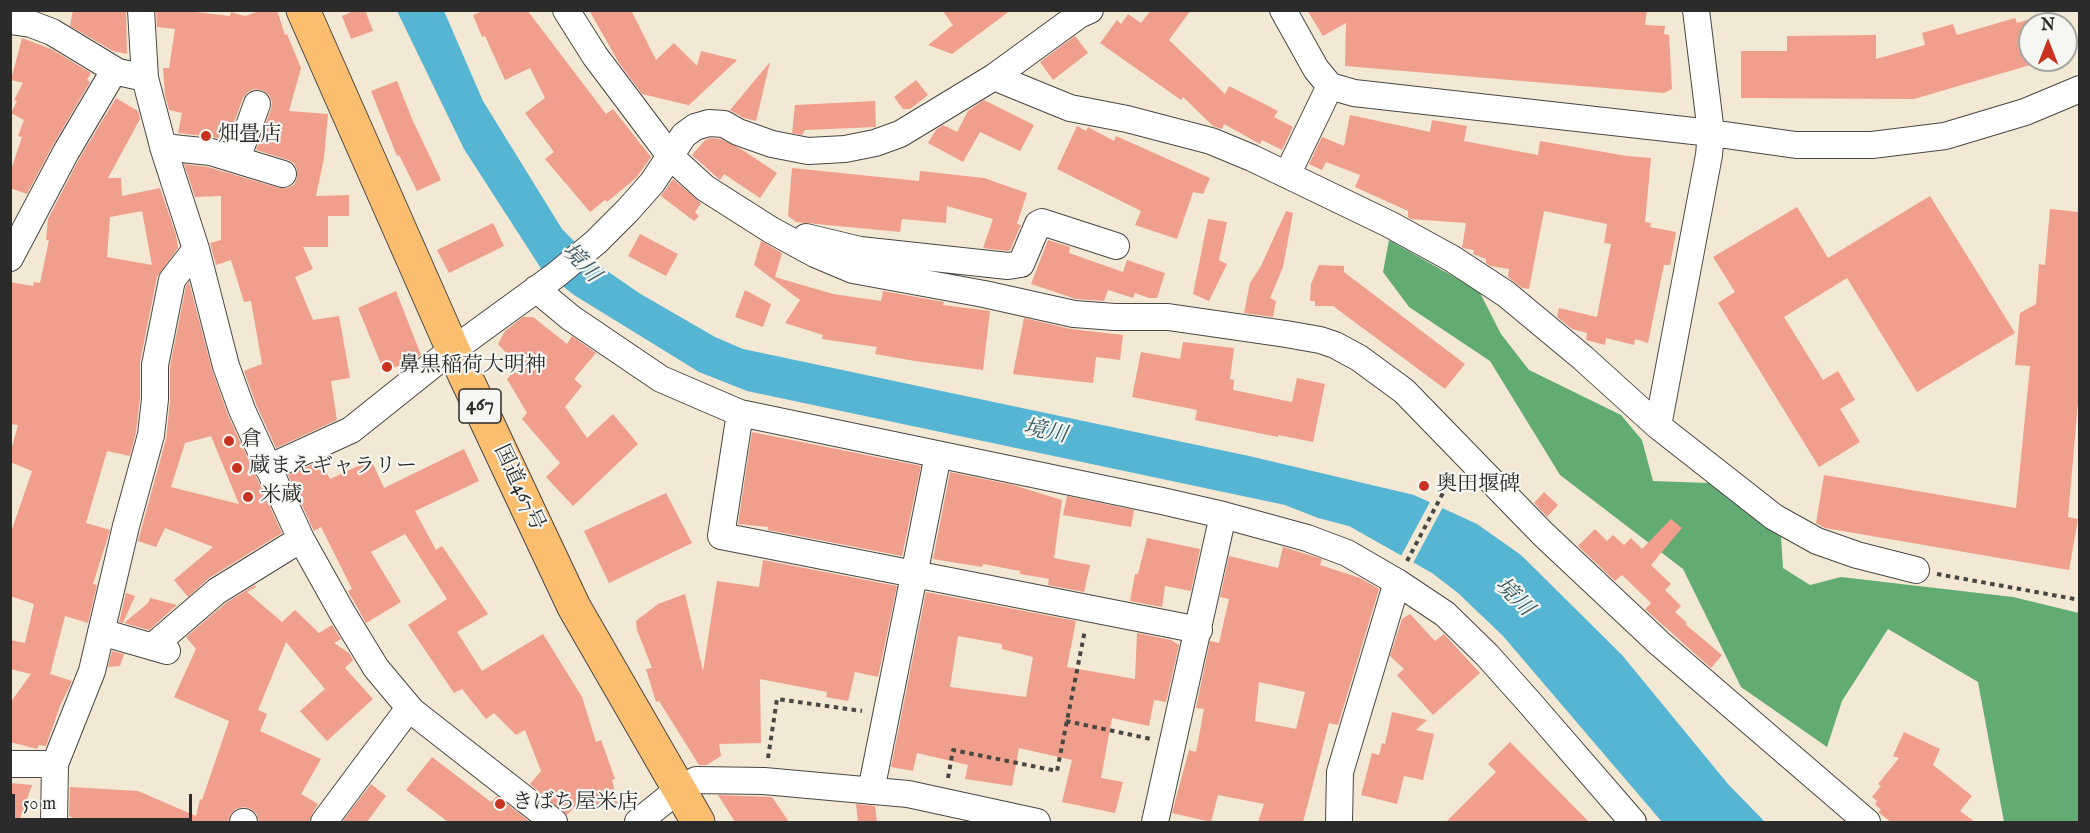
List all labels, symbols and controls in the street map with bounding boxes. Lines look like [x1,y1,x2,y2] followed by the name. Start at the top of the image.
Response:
[2018,12,2078,72] north arrow
[2041,16,2055,36] text: N
[218,123,281,149] place label: 畑畳店
[199,129,213,143] marker: 畑畳店
[555,239,605,289] water label: 境川
[399,354,546,380] place label: 鼻黒稲荷大明神
[380,360,394,374] marker: 鼻黒稲荷大明神
[459,389,501,423] road number: 467
[1021,416,1069,450] water label: 境川
[241,428,262,454] place label: 倉
[222,434,236,448] marker: 倉
[487,441,549,535] street label: 国道467号
[249,455,417,481] place label: 蔵まえギャラリー
[230,461,244,475] marker: 蔵まえギャラリー
[1436,473,1520,499] place label: 奥田堰碑
[1417,479,1431,493] marker: 奥田堰碑
[260,484,302,510] place label: 米蔵
[241,490,255,504] marker: 米蔵
[1488,573,1538,623] water label: 境川
[15,782,195,820] scale bar
[512,791,638,817] place label: きばち屋米店
[23,793,56,816] text: 50 m
[493,797,507,811] marker: きばち屋米店

